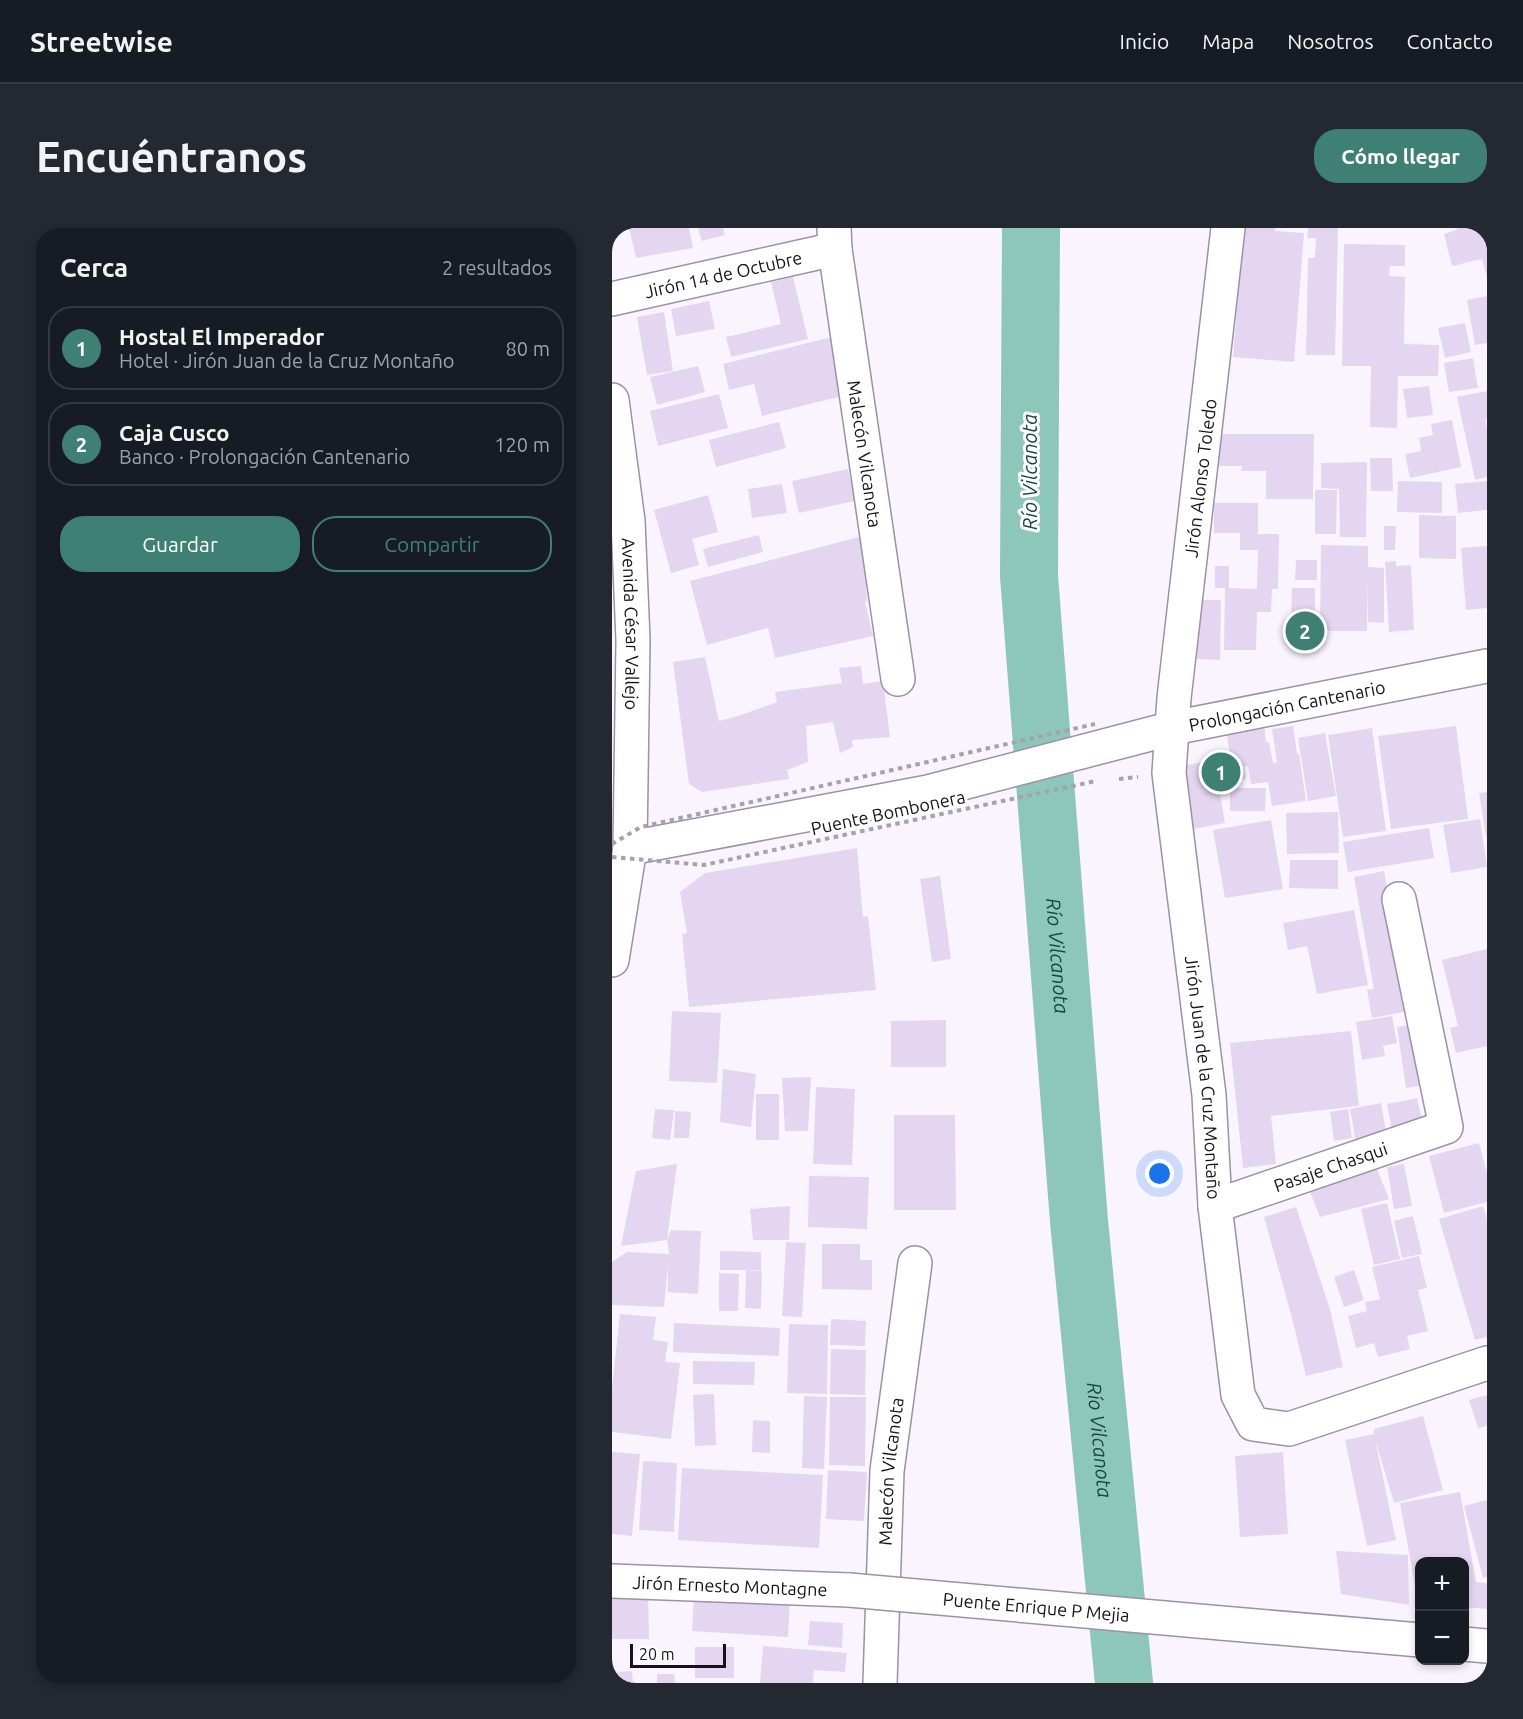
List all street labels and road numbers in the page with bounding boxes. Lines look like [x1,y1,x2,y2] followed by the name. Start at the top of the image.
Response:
[643,247,804,301] street label: Jirón 14 de Octubre
[844,379,886,529] street label: Malecón Vilcanota
[1180,397,1220,559] street label: Jirón Alonso Toledo
[619,537,643,710] street label: Avenida César Vallejo
[1187,676,1387,735] street label: Prolongación Cantenario
[809,786,967,838] street label: Puente Bombonera
[1182,955,1225,1200] street label: Jirón Juan de la Cruz Montaño
[1271,1138,1390,1195] street label: Pasaje Chasqui
[875,1396,907,1546] street label: Malecón Vilcanota
[632,1572,828,1599] street label: Jirón Ernesto Montagne
[942,1588,1130,1625] street label: Puente Enrique P Mejia

